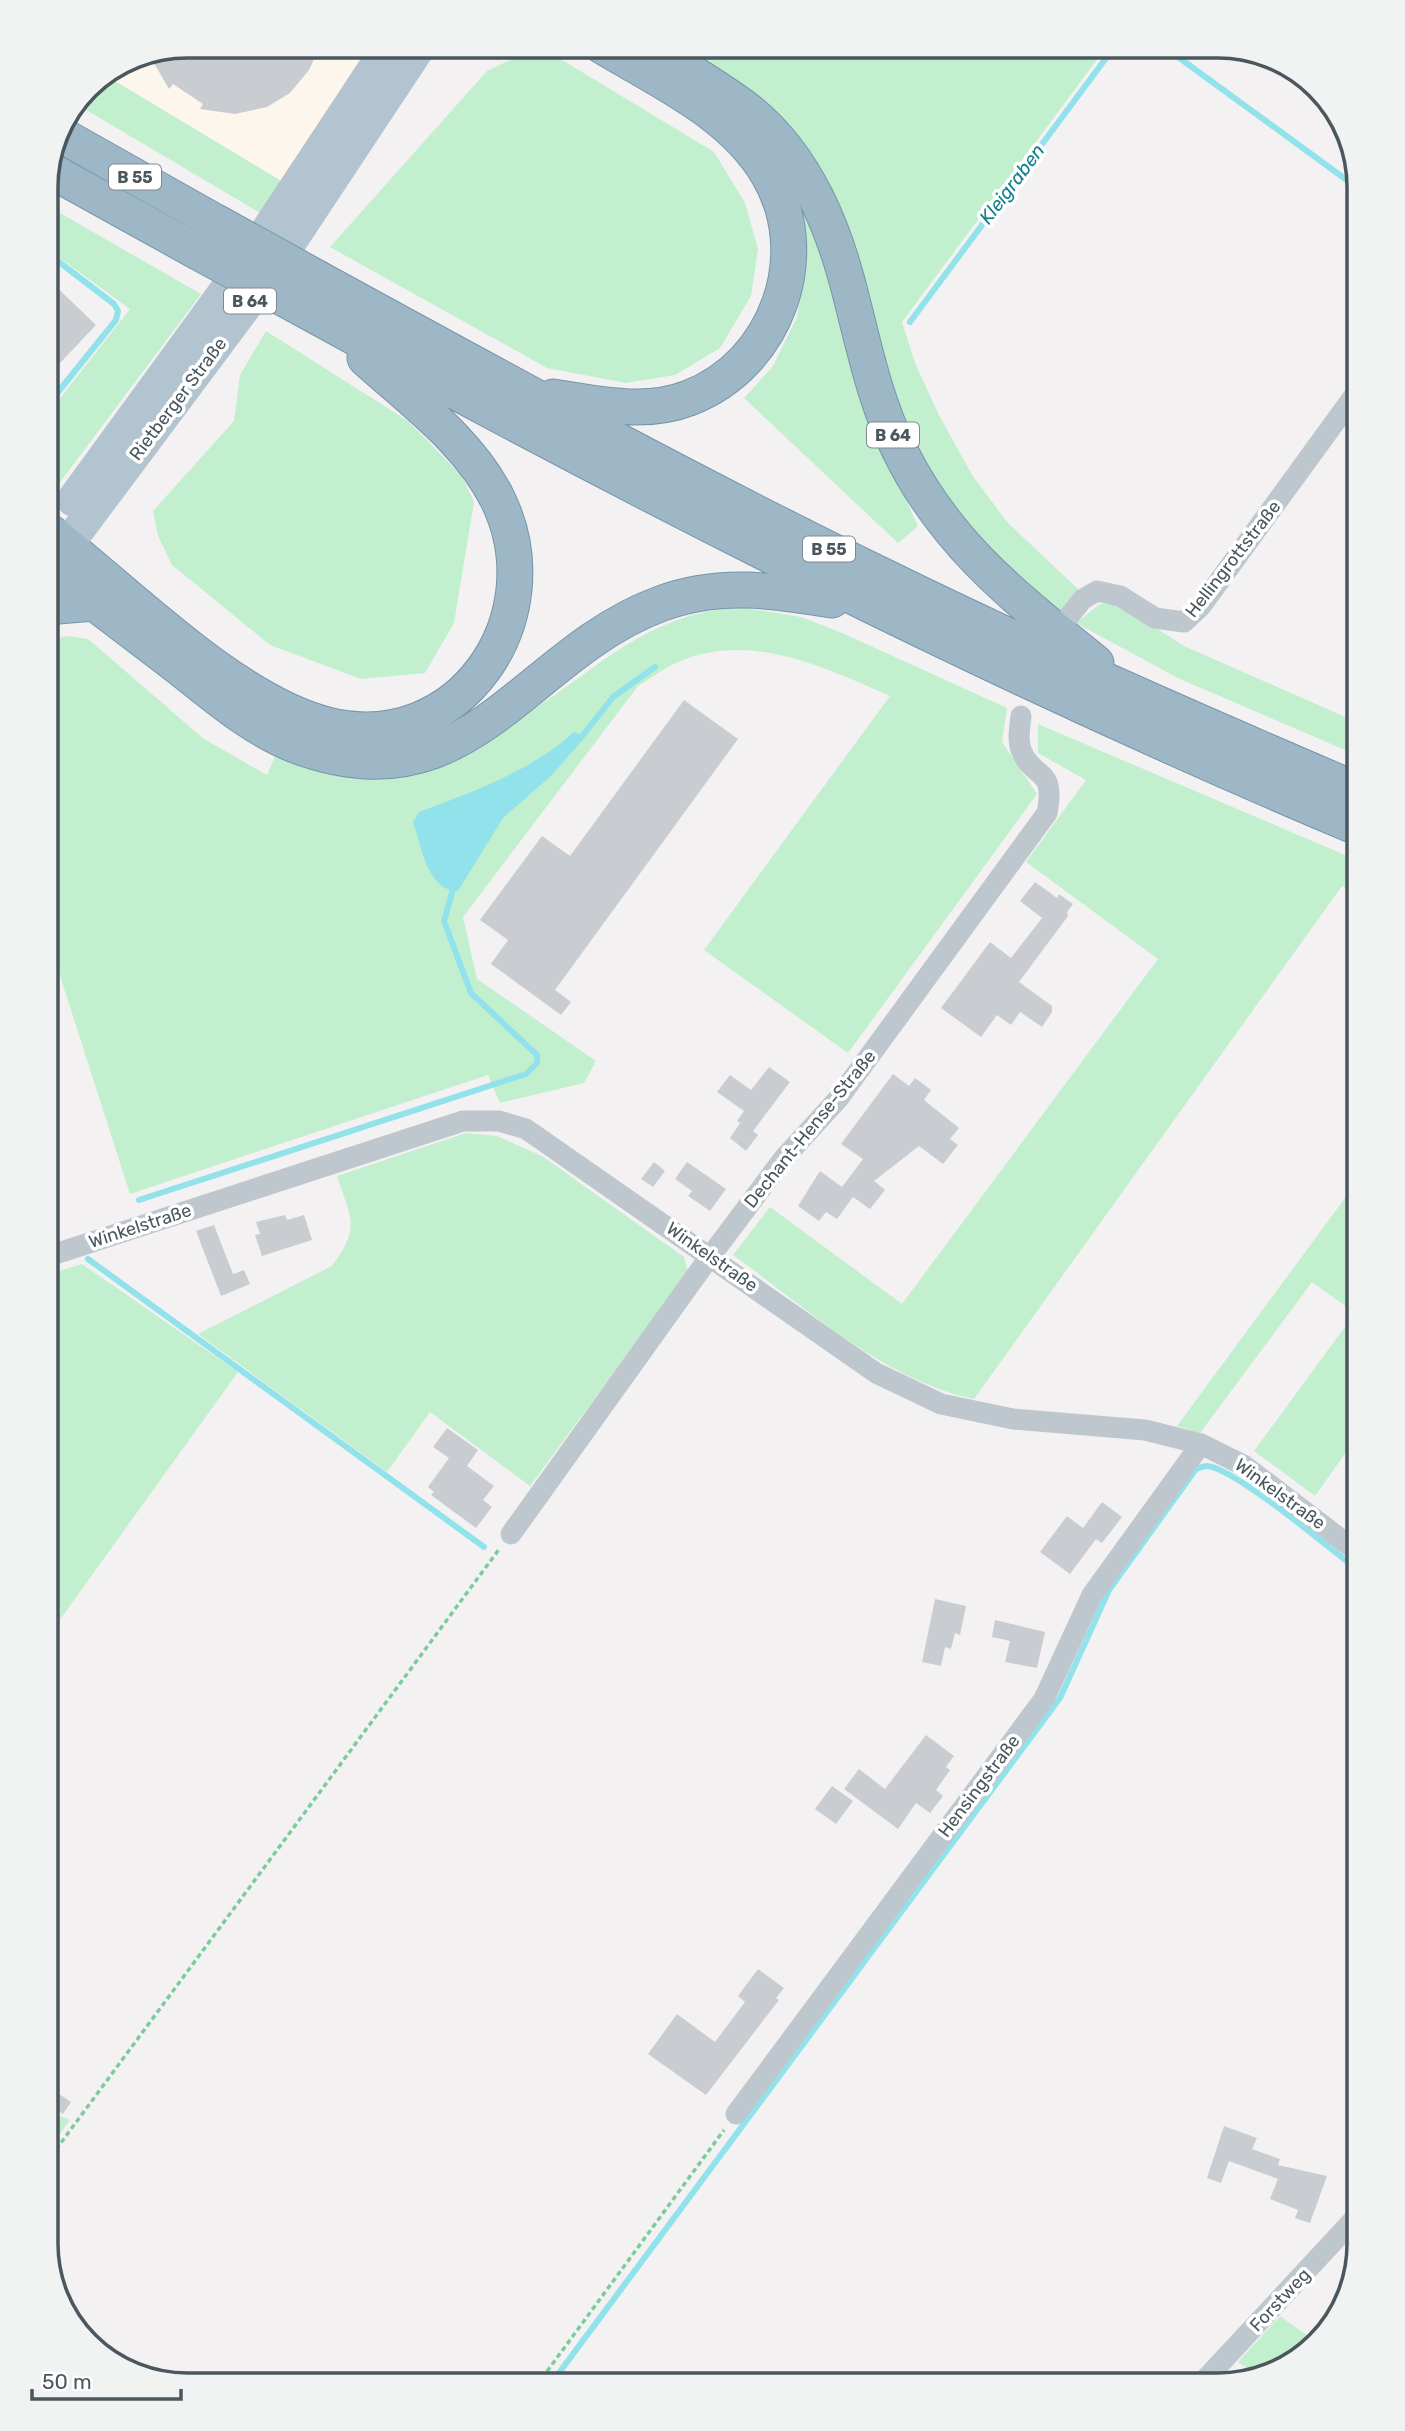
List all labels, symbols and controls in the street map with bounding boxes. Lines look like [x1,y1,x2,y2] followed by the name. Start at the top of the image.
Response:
[974,139,1050,229] water label: Kleigraben
[109,164,161,190] road number: B 55
[224,288,276,314] road number: B 64
[125,333,231,465] street label: Rietberger Straße
[867,422,919,448] road number: B 64
[1181,496,1285,622] street label: Hellingrottstraße
[803,536,855,562] road number: B 55
[740,1046,880,1212] street label: Dechant-Hense-Straße
[86,1199,194,1253] street label: Winkelstraße
[662,1217,762,1297] street label: Winkelstraße
[1230,1454,1330,1534] street label: Winkelstraße
[933,1730,1025,1842] street label: Hensingstraße
[1245,2264,1315,2336] street label: Forstweg
[32,2358,180,2402] scale bar
[42,2369,92,2394] text: 50 m

